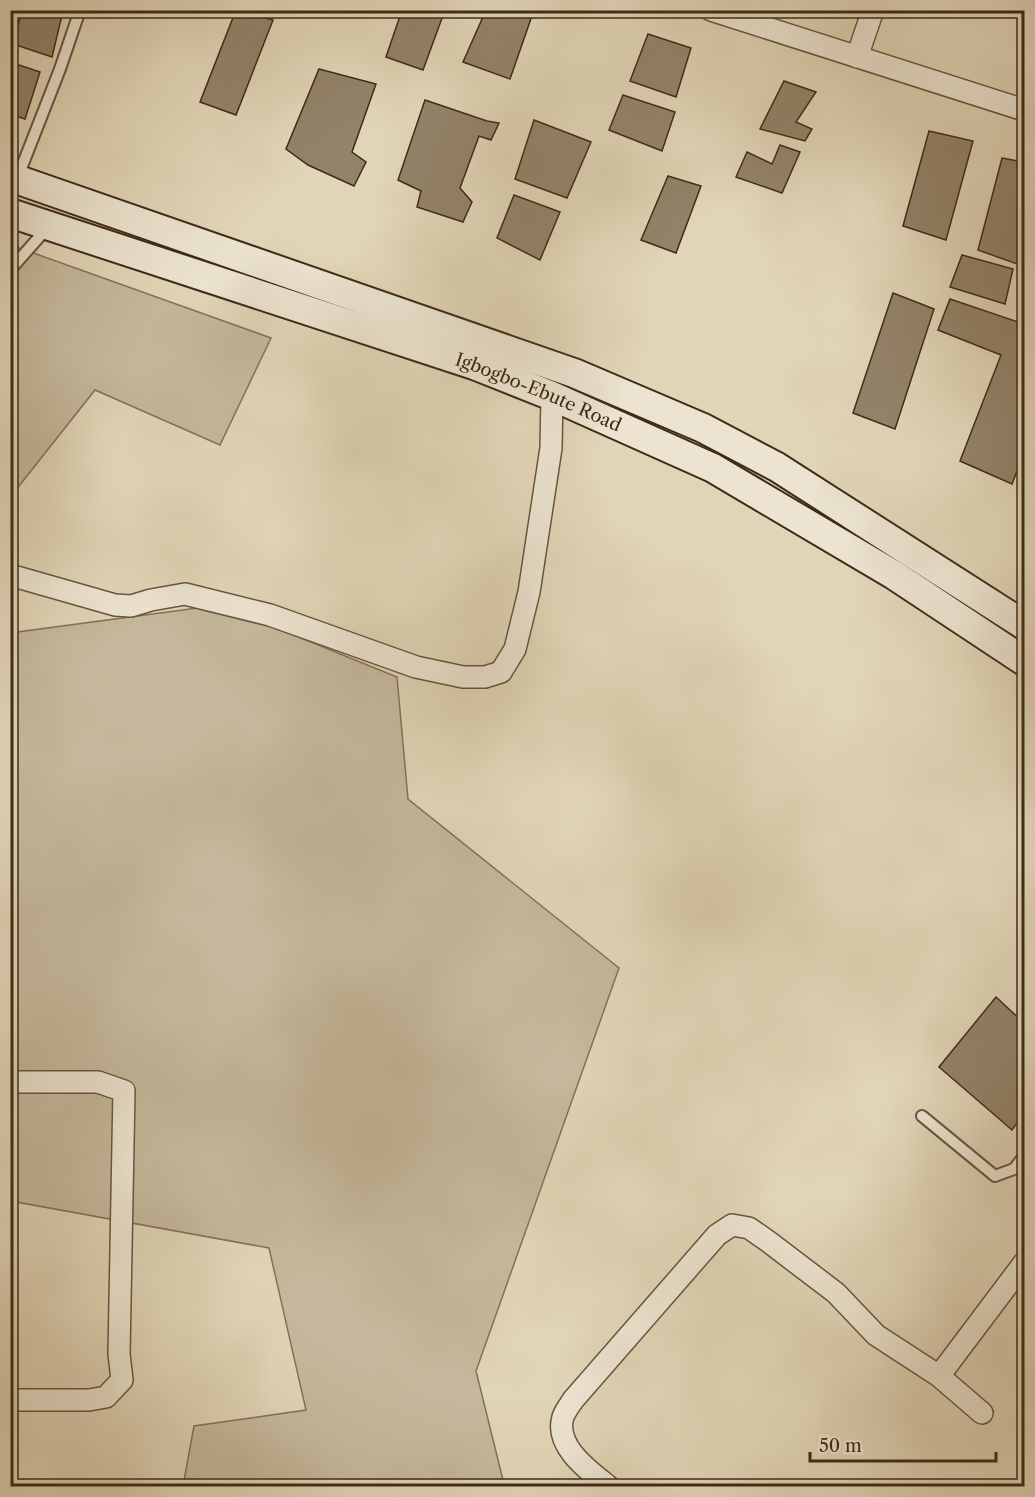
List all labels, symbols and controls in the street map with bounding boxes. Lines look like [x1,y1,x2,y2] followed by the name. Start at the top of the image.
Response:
[452,349,625,437] street label: Igbogbo-Ebute Road
[810,1425,996,1463] scale bar
[819,1435,862,1457] text: 50 m

